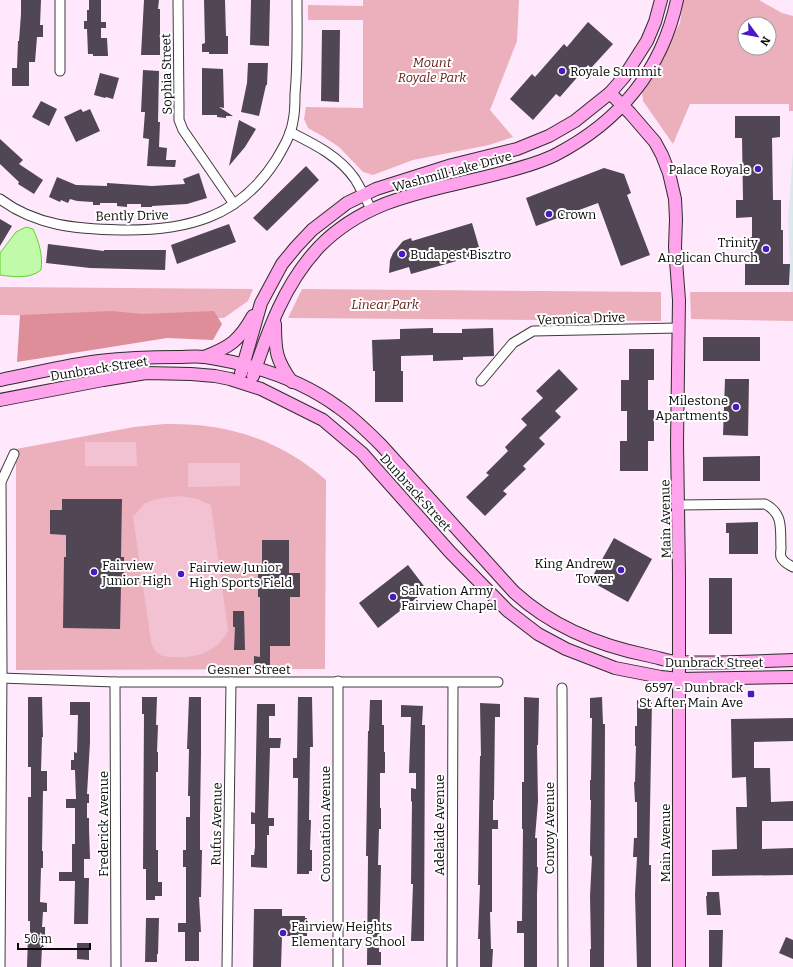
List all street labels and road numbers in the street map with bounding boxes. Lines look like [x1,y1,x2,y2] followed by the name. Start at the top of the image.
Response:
[158,33,175,115] street label: Sophia Street
[391,148,513,195] street label: Washmill Lake Drive
[95,207,169,224] street label: Bently Drive
[537,309,625,328] street label: Veronica Drive
[49,353,149,384] street label: Dunbrack Street
[377,451,454,534] street label: Dunbrack Street
[657,479,674,559] street label: Main Avenue
[665,655,764,670] street label: Dunbrack Street
[207,662,291,677] street label: Gesner Street
[318,766,333,882] street label: Coronation Avenue
[96,771,111,877] street label: Frederick Avenue
[432,774,447,876] street label: Adelaide Avenue
[208,782,225,866] street label: Rufus Avenue
[542,782,557,874] street label: Convoy Avenue
[658,804,673,882] street label: Main Avenue

